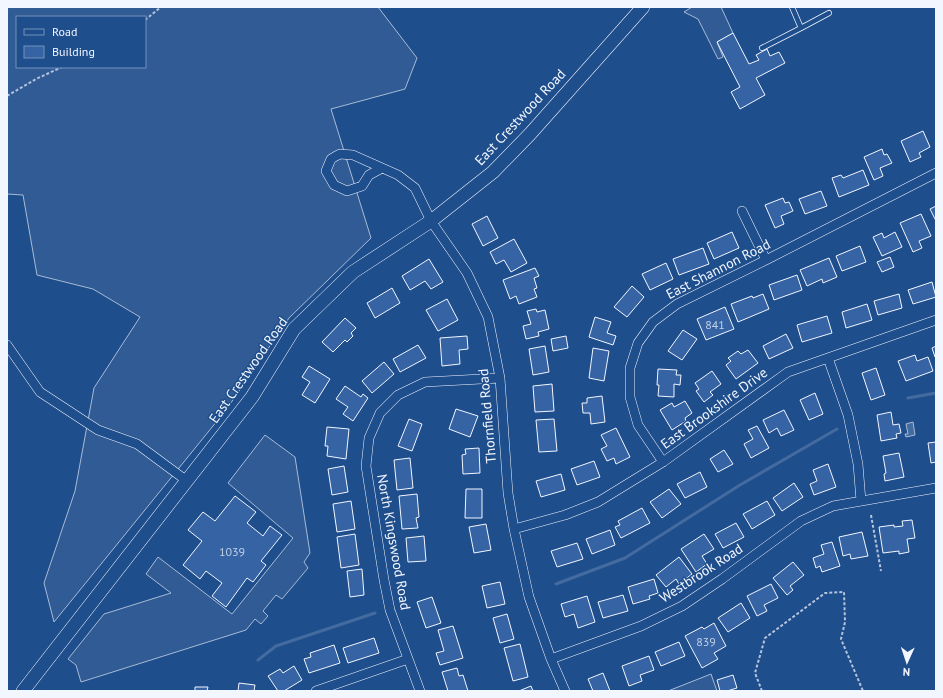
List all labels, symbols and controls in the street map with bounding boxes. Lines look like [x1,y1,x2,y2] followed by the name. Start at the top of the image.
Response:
[16,16,146,68] legend
[52,24,77,39] text: Road
[52,44,95,59] text: Building
[471,65,569,169] street label: East Crestwood Road
[663,235,773,303] street label: East Shannon Road
[205,314,291,426] street label: East Crestwood Road
[705,317,725,332] house number: 841
[657,363,771,453] street label: East Brookshire Drive
[474,368,500,464] street label: Thornfield Road
[373,473,415,611] street label: North Kingswood Road
[656,539,746,607] street label: Westbrook Road
[219,544,245,559] house number: 1039
[696,634,716,649] house number: 839
[887,642,927,682] north arrow
[902,665,910,679] text: N

